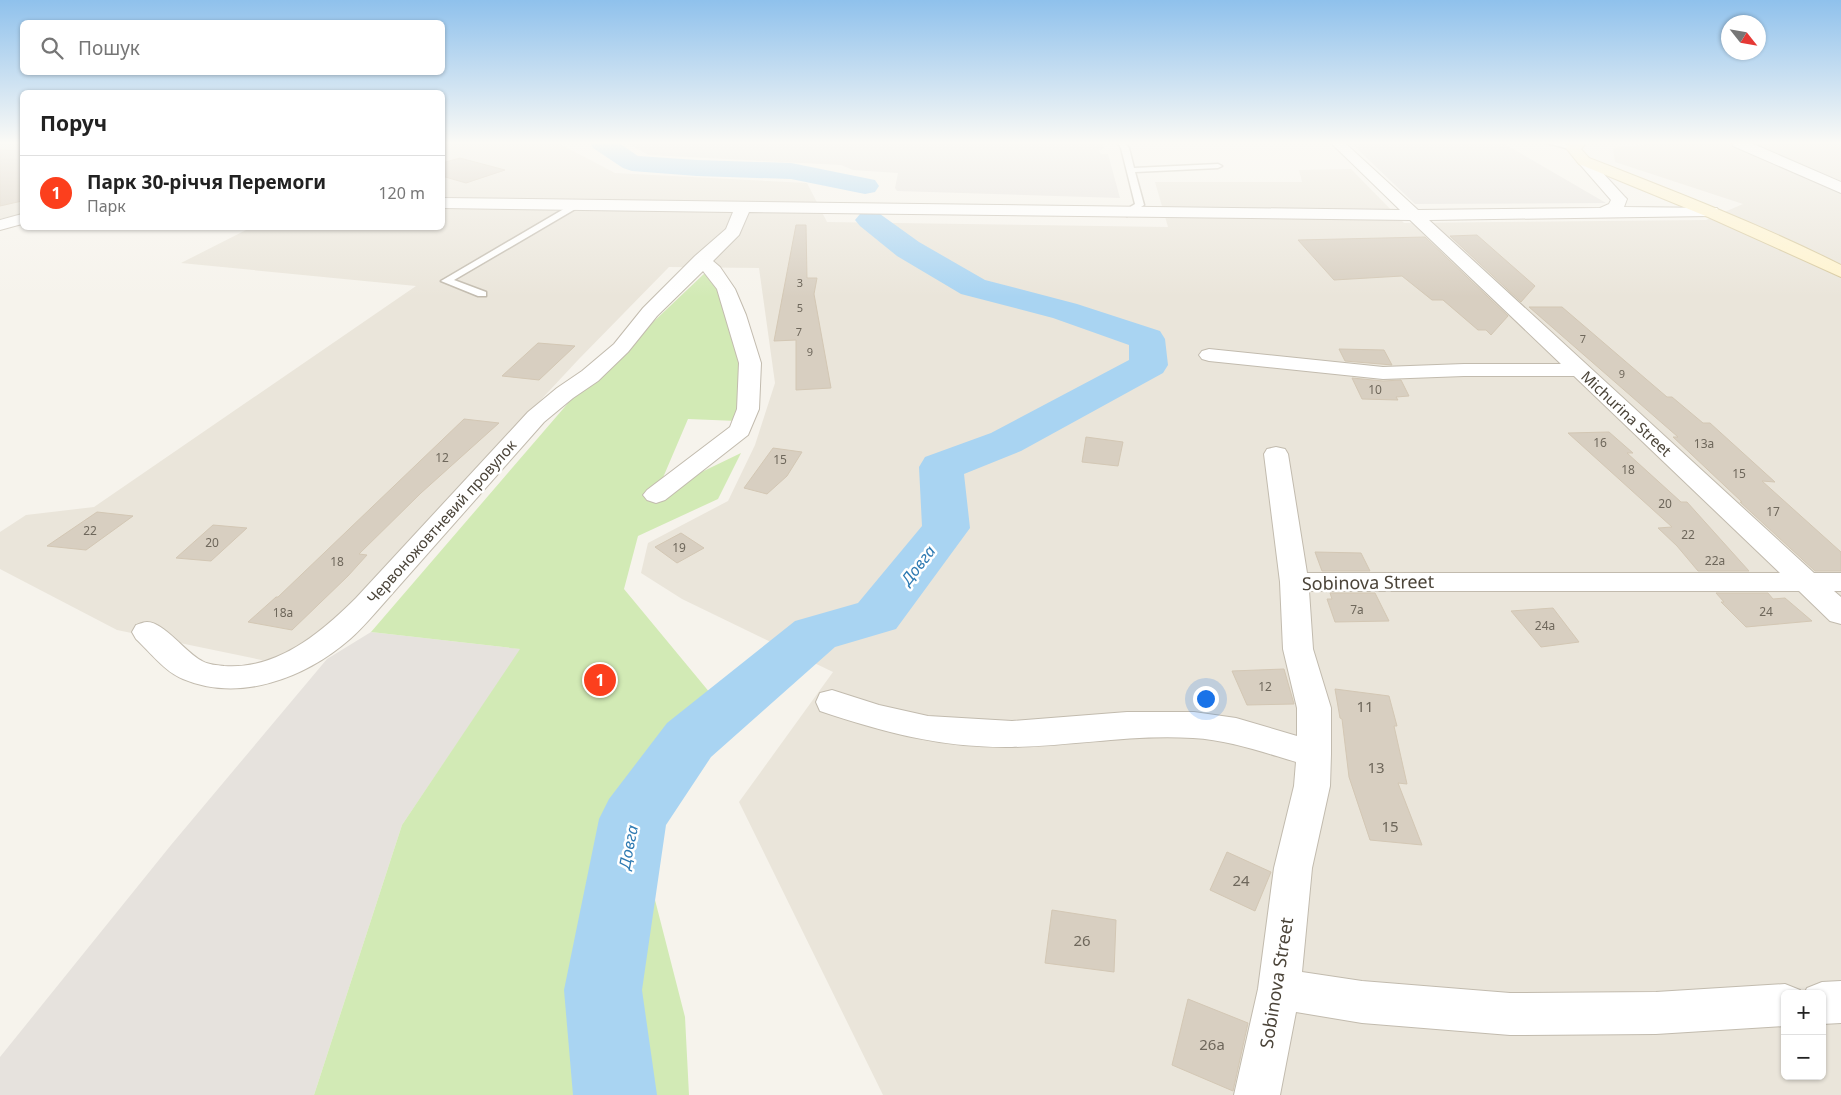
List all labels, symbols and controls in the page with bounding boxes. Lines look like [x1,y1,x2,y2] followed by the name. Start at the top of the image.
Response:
[1721,15,1766,60] north arrow
[20,20,445,75] search box
[38,34,66,62] icon: search
[78,35,140,61] text: Пошук
[40,109,107,137] text: Поруч
[87,169,326,195] text: Парк 30-річчя Перемоги
[51,182,61,204] text: 1
[378,182,425,204] text: 120 m
[87,195,126,217] text: Парк
[797,275,803,290] house number: 3
[797,300,803,315] house number: 5
[796,324,802,339] house number: 7
[1580,331,1586,346] house number: 7
[807,344,813,359] house number: 9
[1577,366,1677,461] street label: Michurina Street
[1619,366,1625,381] house number: 9
[1368,381,1382,398] house number: 10
[1593,434,1607,451] house number: 16
[362,435,520,608] street label: Червоножовтневий провулок
[1694,435,1714,452] house number: 13а
[435,449,449,466] house number: 12
[773,451,787,468] house number: 15
[1621,461,1635,478] house number: 18
[1732,465,1746,482] house number: 15
[1658,495,1672,512] house number: 20
[1766,503,1780,520] house number: 17
[83,522,97,539] house number: 22
[1681,526,1695,543] house number: 22
[205,534,219,551] house number: 20
[672,539,686,556] house number: 19
[894,541,940,591] water label: Довга
[1705,552,1725,569] house number: 22а
[330,553,344,570] house number: 18
[1302,569,1435,595] street label: Sobinova Street
[1350,601,1364,618] house number: 7а
[1759,603,1773,620] house number: 24
[273,604,293,621] house number: 18а
[1535,617,1555,634] house number: 24а
[584,661,616,699] pin: 1
[1258,678,1272,695] house number: 12
[1193,686,1219,712] your location
[1356,696,1374,716] house number: 11
[1367,757,1385,777] house number: 13
[1381,816,1399,836] house number: 15
[613,823,643,873] water label: Довга
[1232,870,1250,890] house number: 24
[1254,915,1298,1050] street label: Sobinova Street
[1073,930,1091,950] house number: 26
[1781,990,1826,1080] map controls
[1781,990,1826,1035] button: +
[1199,1034,1225,1054] house number: 26а
[1781,1035,1826,1080] button: −

